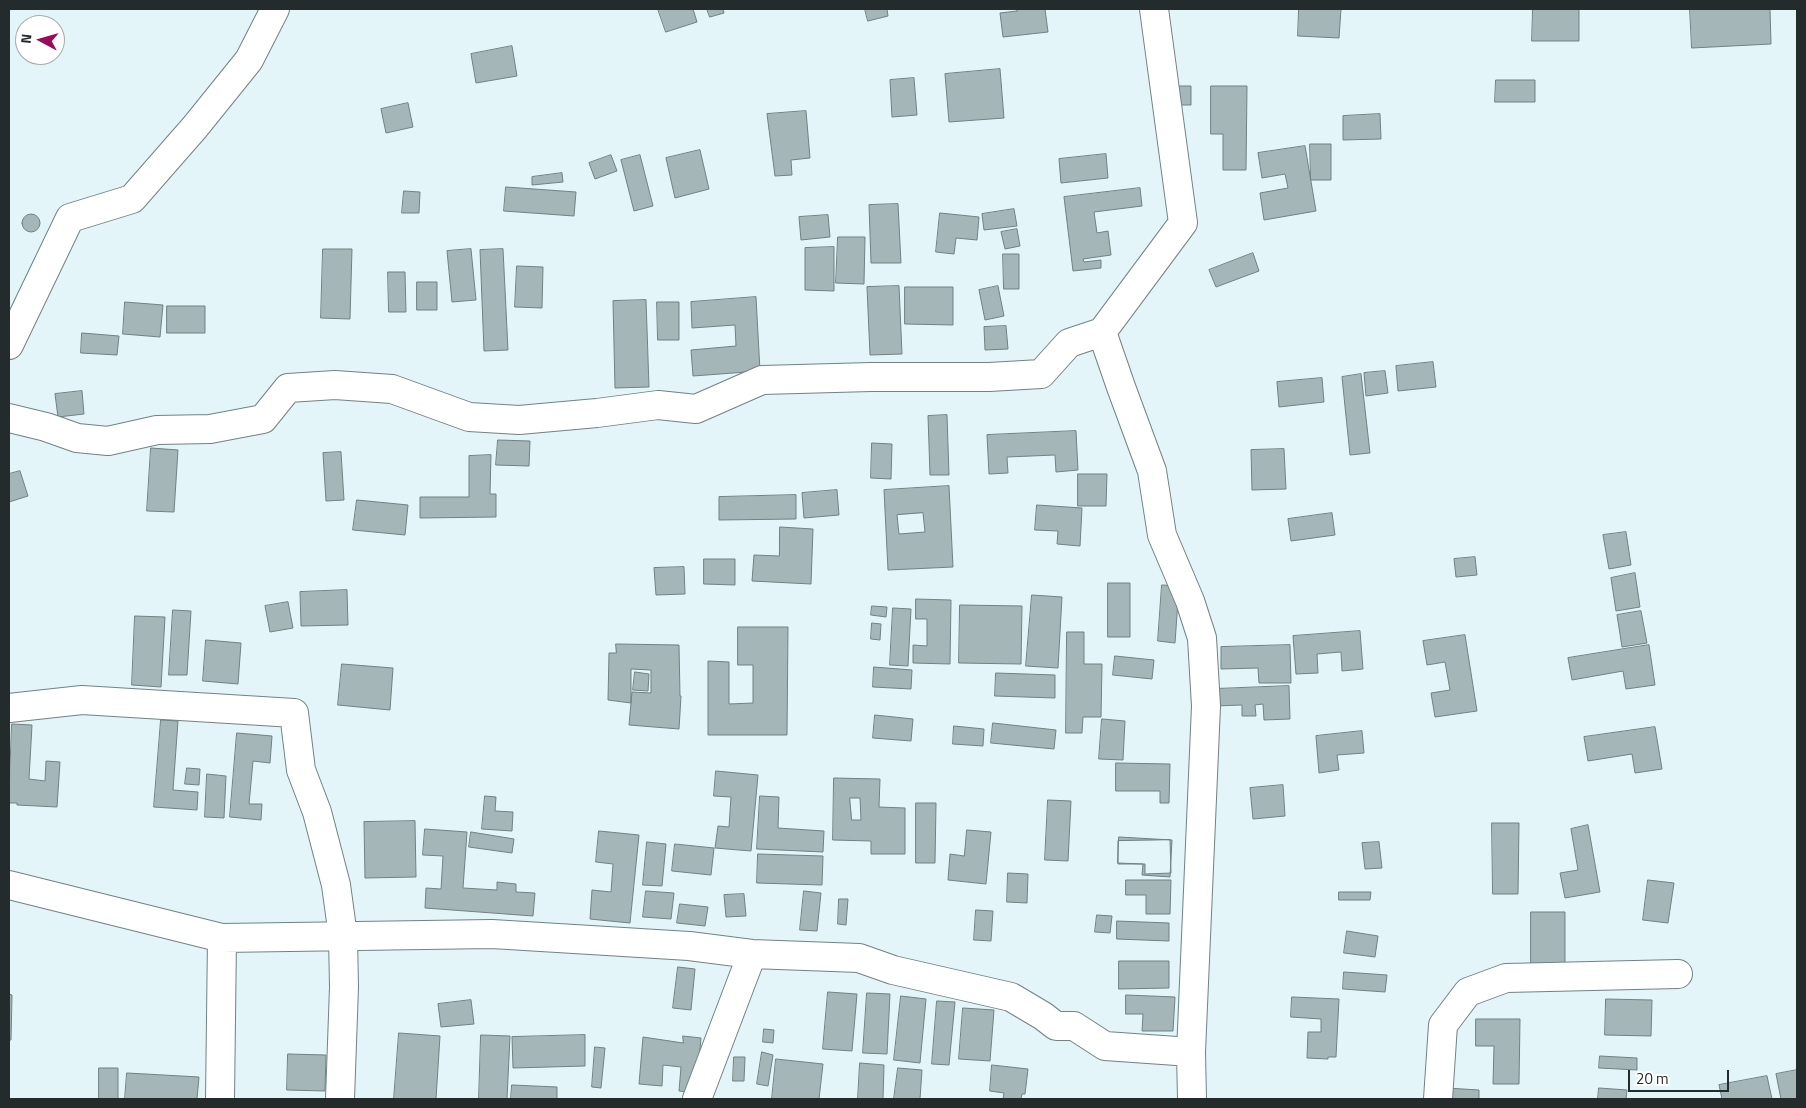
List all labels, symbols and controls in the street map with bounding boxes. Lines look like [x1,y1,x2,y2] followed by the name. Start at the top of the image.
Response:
[15,15,65,65] north arrow
[15,33,37,44] text: N
[1631,1060,1732,1092] scale bar
[1636,1067,1669,1090] text: 20 m

